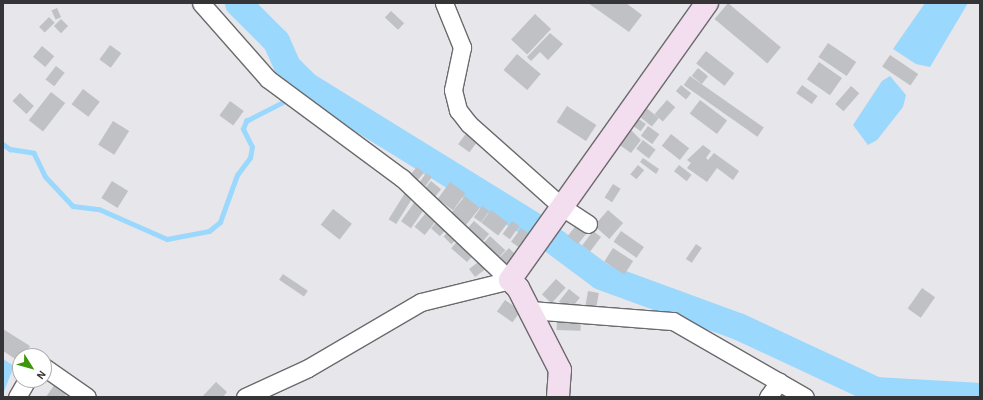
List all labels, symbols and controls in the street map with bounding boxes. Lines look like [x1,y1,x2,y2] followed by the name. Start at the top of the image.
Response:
[12,348,52,388] north arrow
[34,369,48,381] text: N

